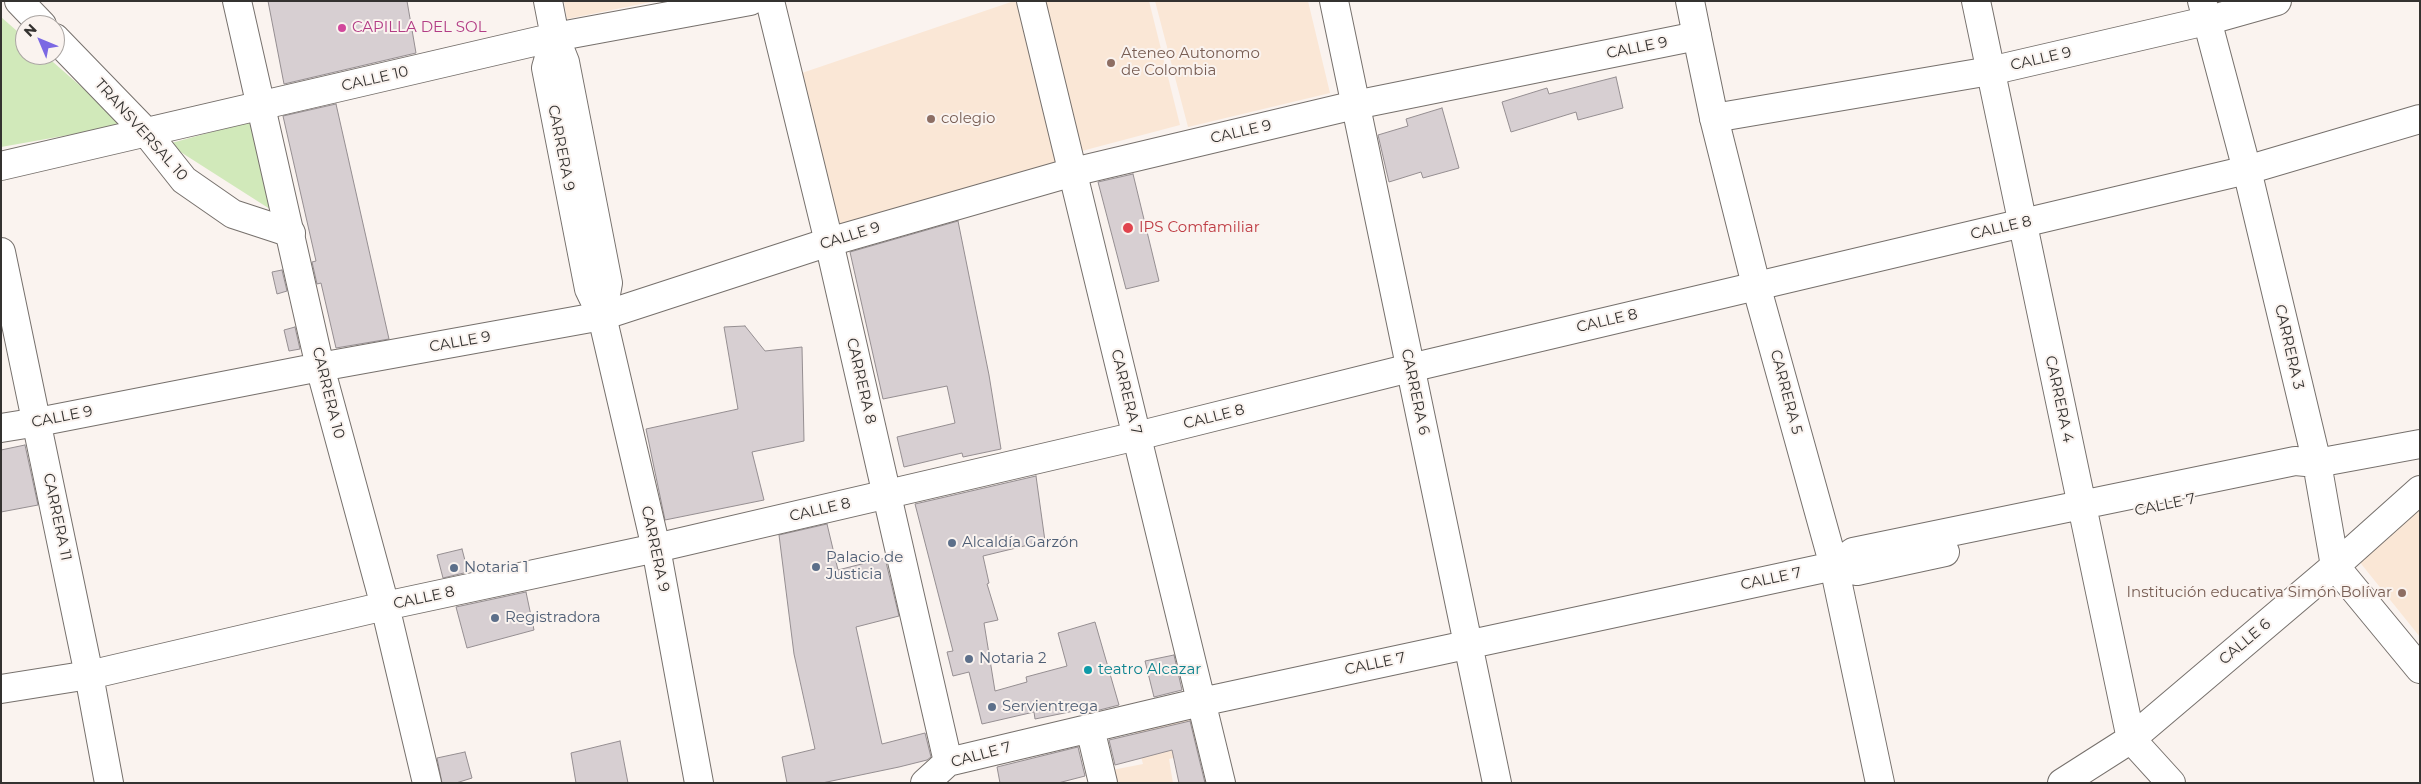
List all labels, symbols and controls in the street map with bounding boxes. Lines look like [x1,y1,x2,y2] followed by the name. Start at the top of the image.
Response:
[15,15,65,65] north arrow
[352,19,486,37] place label: CAPILLA DEL SOL
[20,20,40,40] text: N
[336,22,348,34] marker: CAPILLA DEL SOL
[1605,33,1669,63] street label: CALLE 9
[2009,43,2073,75] street label: CALLE 9
[1121,45,1260,80] place label: Ateneo Autonomo de Colombia
[1105,57,1117,69] marker: Ateneo Autonomo de Colombia
[340,63,410,95] street label: CALLE 10
[91,75,191,185] street label: TRANSVERSAL 10
[544,103,578,193] street label: CARRERA 9
[941,110,996,128] place label: colegio
[925,113,937,125] marker: colegio
[1209,116,1273,148] street label: CALLE 9
[1969,212,2033,244] street label: CALLE 8
[818,218,882,254] street label: CALLE 9
[1139,219,1260,237] place label: IPS Comfamiliar
[1121,221,1135,235] marker: IPS Comfamiliar
[2270,303,2308,391] street label: CARRERA 3
[1575,305,1639,337] street label: CALLE 8
[428,328,492,356] street label: CALLE 9
[842,336,880,426] street label: CARRERA 8
[308,345,348,441] street label: CARRERA 10
[1397,347,1433,437] street label: CARRERA 6
[1107,348,1145,436] street label: CARRERA 7
[1766,348,1806,436] street label: CARRERA 5
[2041,354,2077,444] street label: CARRERA 4
[1182,401,1246,433] street label: CALLE 8
[30,402,94,432] street label: CALLE 9
[39,471,75,563] street label: CARRERA 11
[2133,490,2197,520] street label: CALLE 7
[788,494,852,526] street label: CALLE 8
[637,504,673,594] street label: CARRERA 9
[962,534,1079,552] place label: Alcaldía Garzón
[946,537,958,549] marker: Alcaldía Garzón
[826,549,903,584] place label: Palacio de Justicia
[464,559,528,577] place label: Notaria 1
[810,561,822,573] marker: Palacio de Justicia
[448,562,460,574] marker: Notaria 1
[1739,564,1803,594] street label: CALLE 7
[392,583,456,613] street label: CALLE 8
[2127,584,2392,602] place label: Institución educativa Simón Bolívar
[2396,587,2408,599] marker: Institución educativa Simón Bolívar
[505,609,601,627] place label: Registradora
[489,612,501,624] marker: Registradora
[2216,615,2274,669] street label: CALLE 6
[1343,649,1407,679] street label: CALLE 7
[979,650,1046,668] place label: Notaria 2
[963,653,975,665] marker: Notaria 2
[1098,661,1201,679] place label: teatro Alcazar
[1082,664,1094,676] marker: teatro Alcazar
[1002,698,1098,716] place label: Servientrega
[986,701,998,713] marker: Servientrega
[949,738,1013,772] street label: CALLE 7

